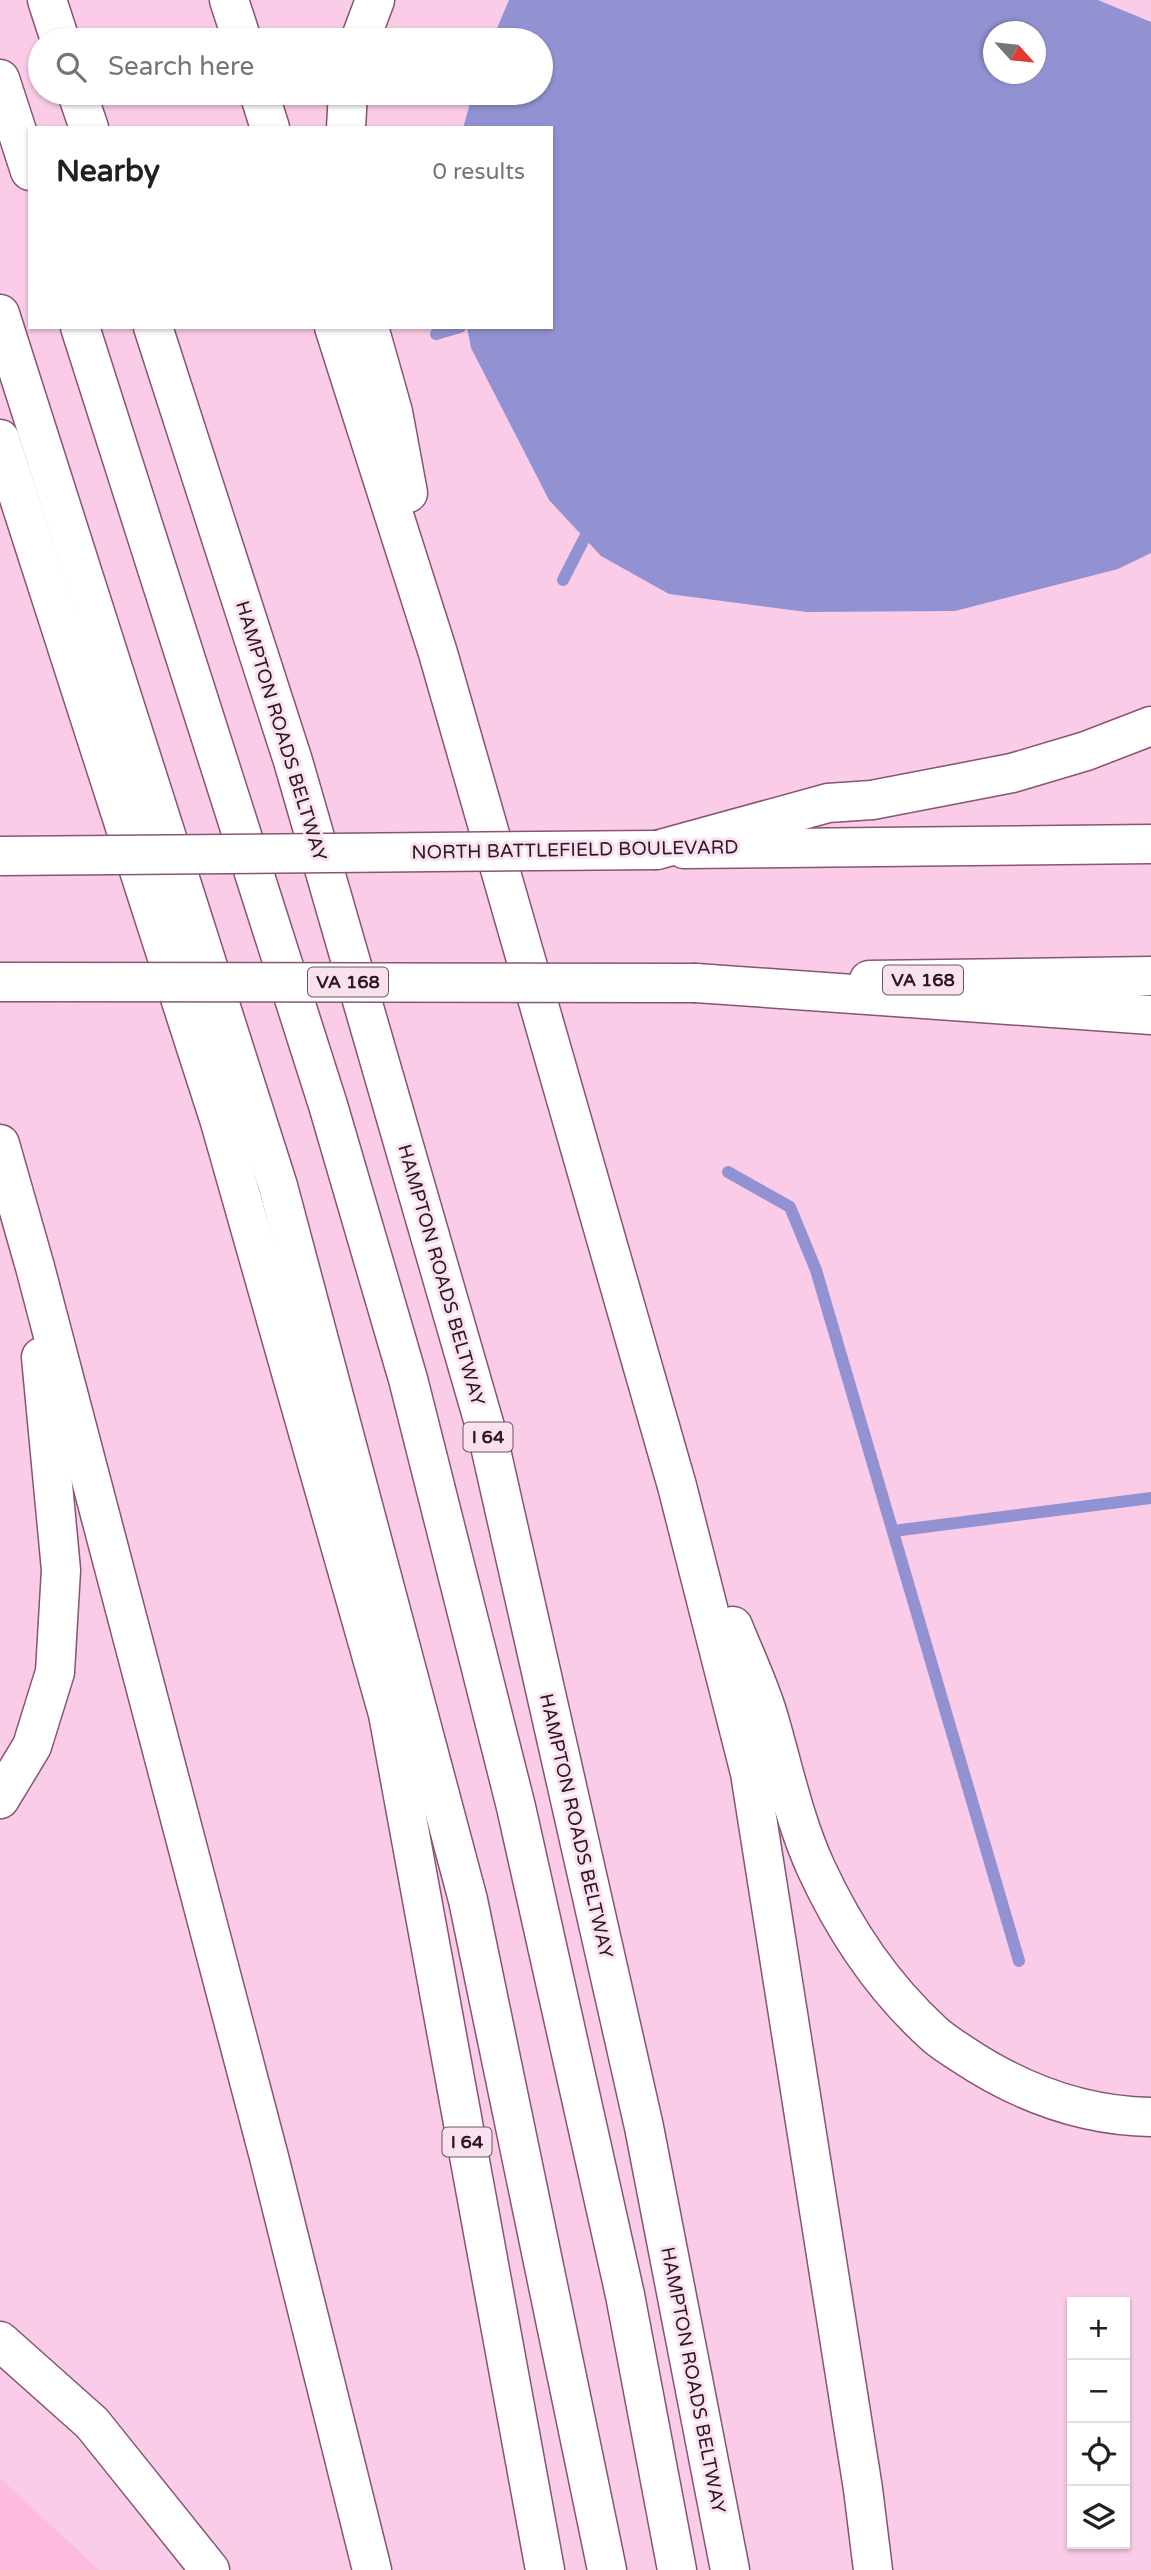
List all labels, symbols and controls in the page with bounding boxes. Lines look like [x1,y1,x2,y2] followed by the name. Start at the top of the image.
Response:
[983,21,1046,84] north arrow
[28,28,553,105] search box
[52,48,90,86] icon: search
[108,51,254,82] text: Search here
[56,153,160,190] text: Nearby
[432,158,525,186] text: 0 results
[231,598,331,864] street label: HAMPTON ROADS BELTWAY
[411,836,739,864] street label: NORTH BATTLEFIELD BOULEVARD
[883,965,963,995] road number: VA 168
[308,967,388,996] road number: VA 168
[393,1142,489,1408] street label: HAMPTON ROADS BELTWAY
[463,1422,512,1452] road number: I 64
[535,1691,617,1961] street label: HAMPTON ROADS BELTWAY
[442,2128,491,2156] road number: I 64
[656,2245,730,2515] street label: HAMPTON ROADS BELTWAY
[1067,2297,1130,2549] map controls
[1067,2297,1130,2360] button: +
[1067,2360,1130,2423] button: −
[1067,2423,1130,2486] button: locate
[1067,2486,1130,2549] button: layers

